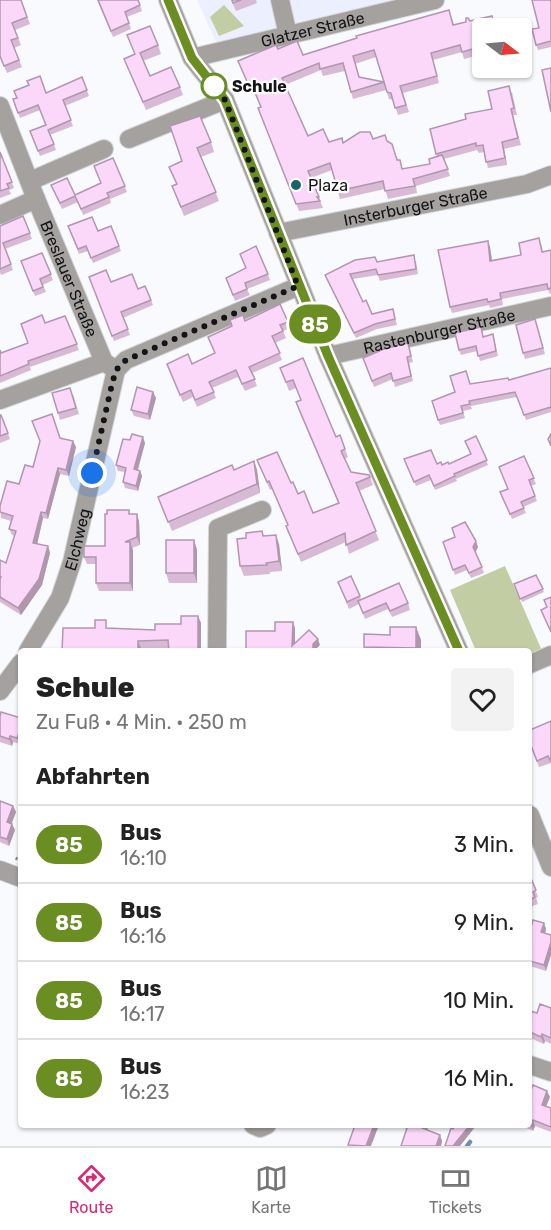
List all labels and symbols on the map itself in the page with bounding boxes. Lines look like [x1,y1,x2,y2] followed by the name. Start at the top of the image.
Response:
[259,8,366,51] street label: Glatzer Straße
[472,18,532,78] north arrow
[201,73,227,99] marker: Schule
[232,77,287,96] place label: Schule
[308,176,348,195] place label: Plaza
[289,178,303,192] marker: Plaza
[342,183,489,229] street label: Insterburger Straße
[37,218,102,340] street label: Breslauer Straße
[288,304,342,344] line badge: 85
[361,305,517,357] street label: Rastenburger Straße
[77,458,107,488] your location
[60,507,93,573] street label: Elchweg

